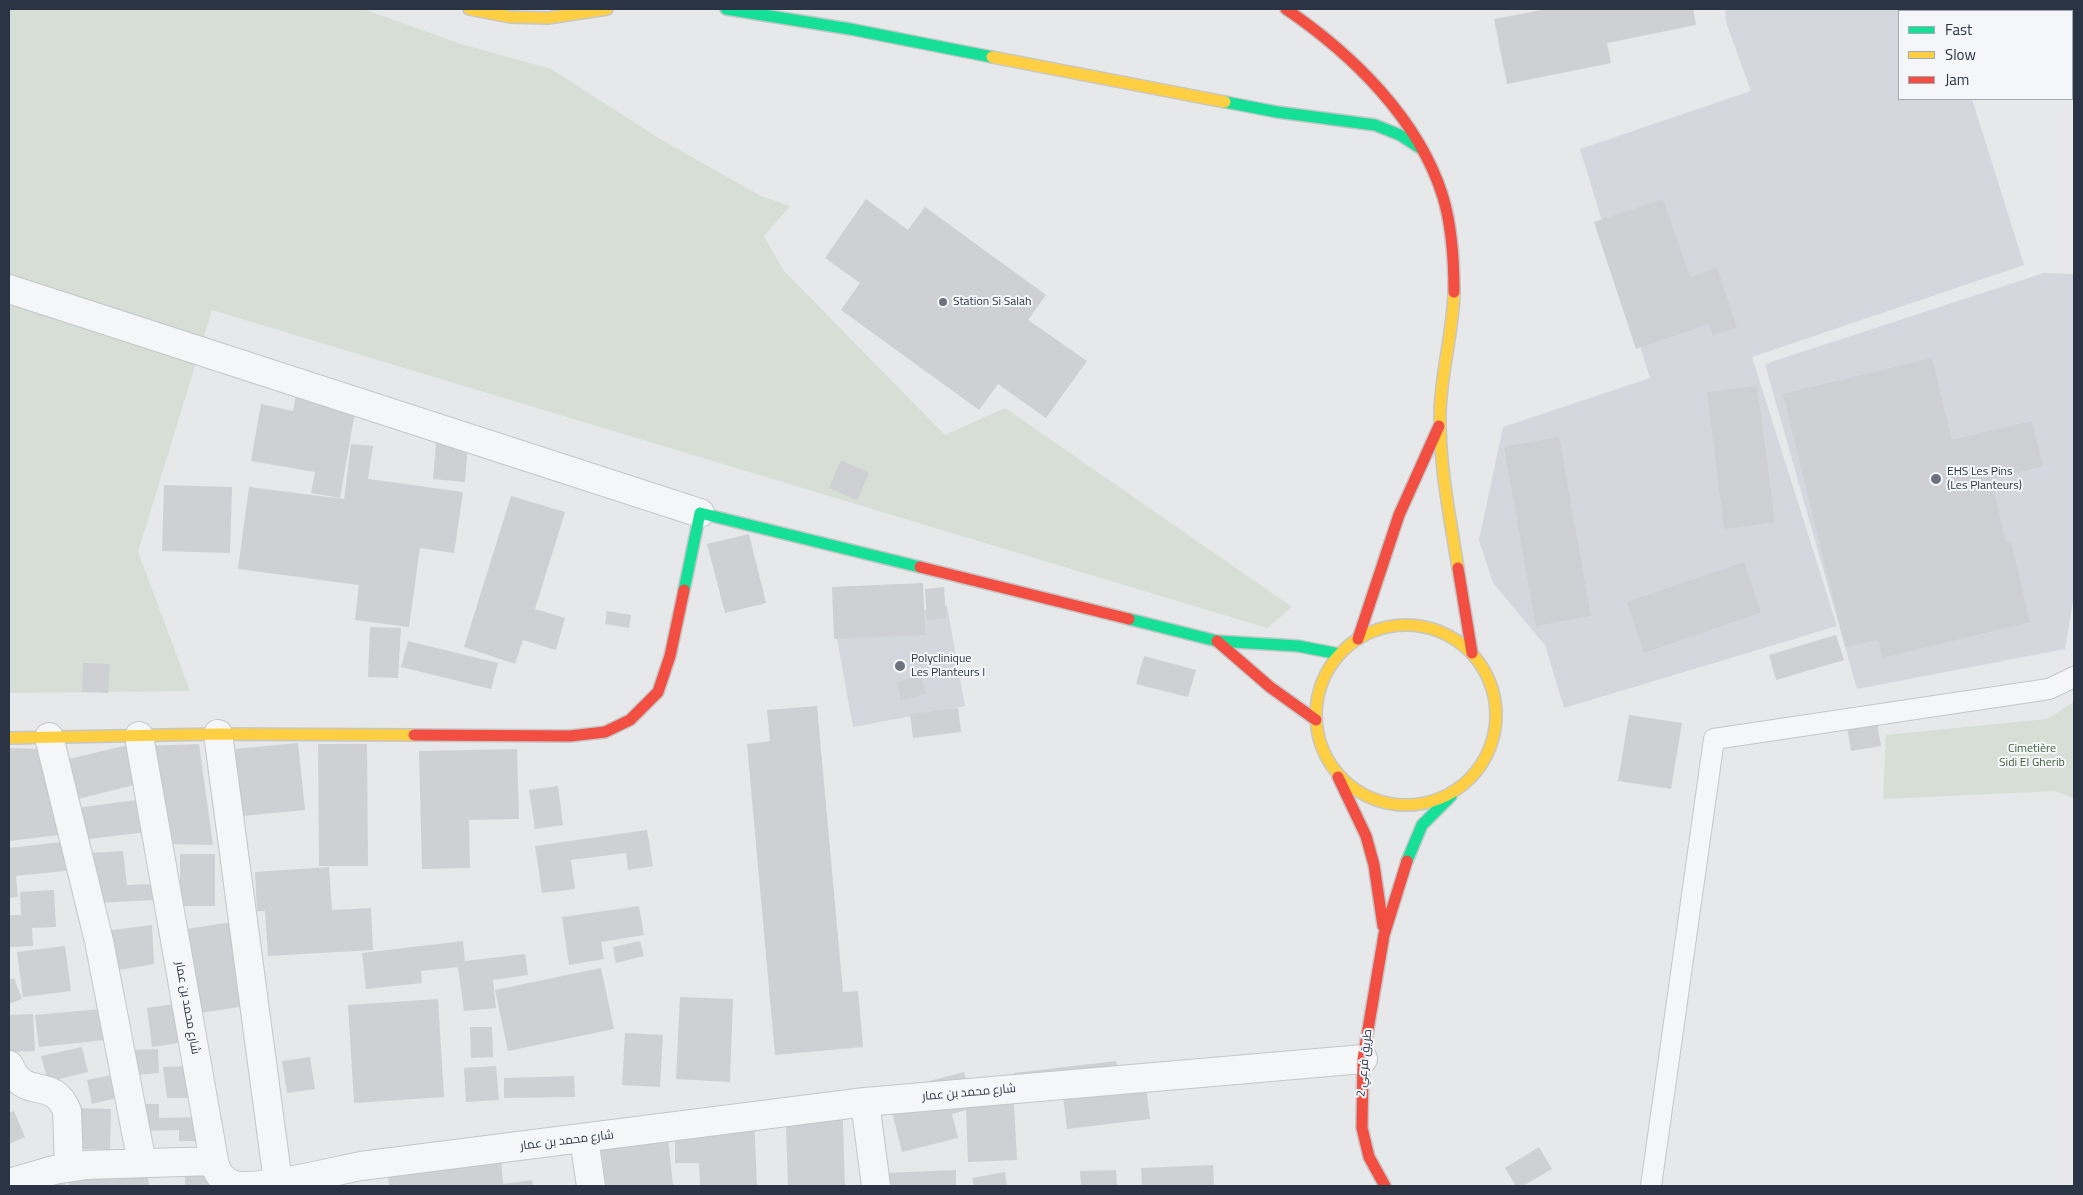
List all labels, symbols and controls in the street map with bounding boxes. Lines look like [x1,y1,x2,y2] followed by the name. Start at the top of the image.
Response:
[1898,10,2073,100] legend
[1945,18,1972,41] text: Fast
[1945,43,1976,66] text: Slow
[1945,68,1969,91] text: Jam
[953,295,1031,309] place label: Station Si Salah
[937,296,949,308] marker: Station Si Salah
[1947,465,2022,493] place label: EHS Les Pins (Les Planteurs)
[1929,472,1943,486] marker: EHS Les Pins (Les Planteurs)
[911,652,985,680] place label: Polyclinique Les Planteurs I
[893,659,907,673] marker: Polyclinique Les Planteurs I
[1999,742,2065,770] park label: Cimetière Sidi El Gherib
[172,960,202,1056] street label: شارع محمد بن عمار
[1354,1028,1376,1098] street label: طريق فرعي 2
[921,1082,1017,1104] street label: شارع محمد بن عمار
[519,1128,615,1154] street label: شارع محمد بن عمار

